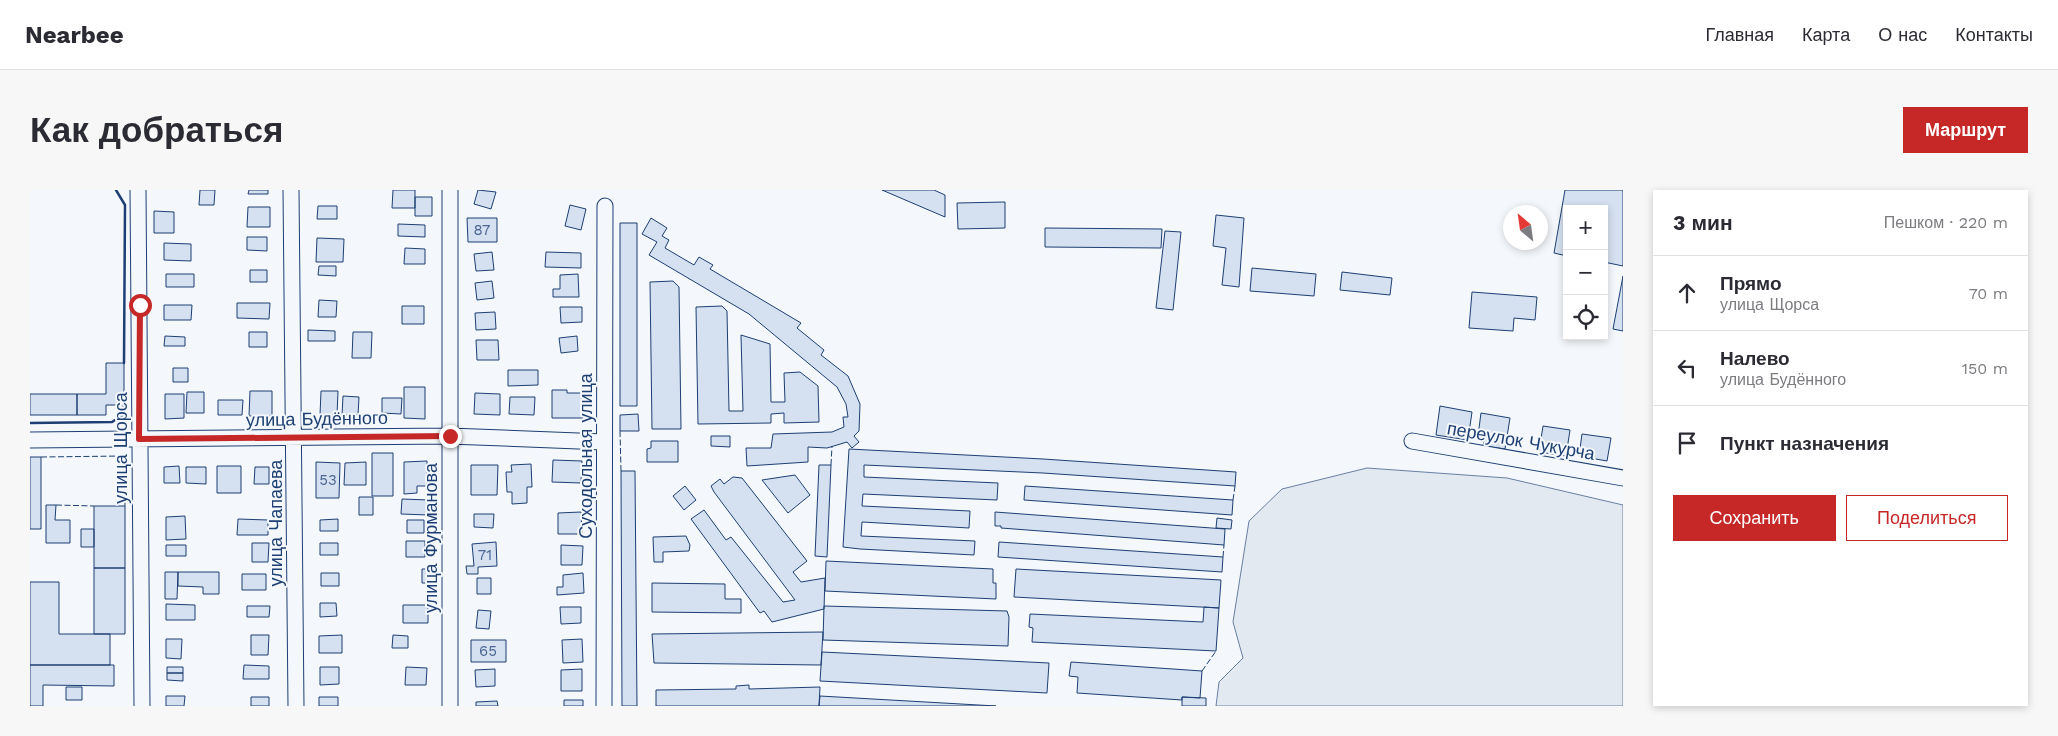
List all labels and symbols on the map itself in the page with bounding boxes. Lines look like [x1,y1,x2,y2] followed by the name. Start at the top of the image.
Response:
[1503,205,1548,250] north arrow
[473,221,491,239] house number: 87
[129,294,152,317] route start
[575,372,596,539] street label: Суходольная улица
[110,391,131,504] street label: улица Щорса
[246,407,388,430] street label: улица Будённого
[1446,417,1598,464] street label: переулок Чукурча
[439,425,462,448] route end
[265,459,286,586] street label: улица Чапаева
[420,462,441,613] street label: улица Фурманова
[319,471,337,489] house number: 53
[478,546,492,564] house number: 71
[479,642,497,660] house number: 65

